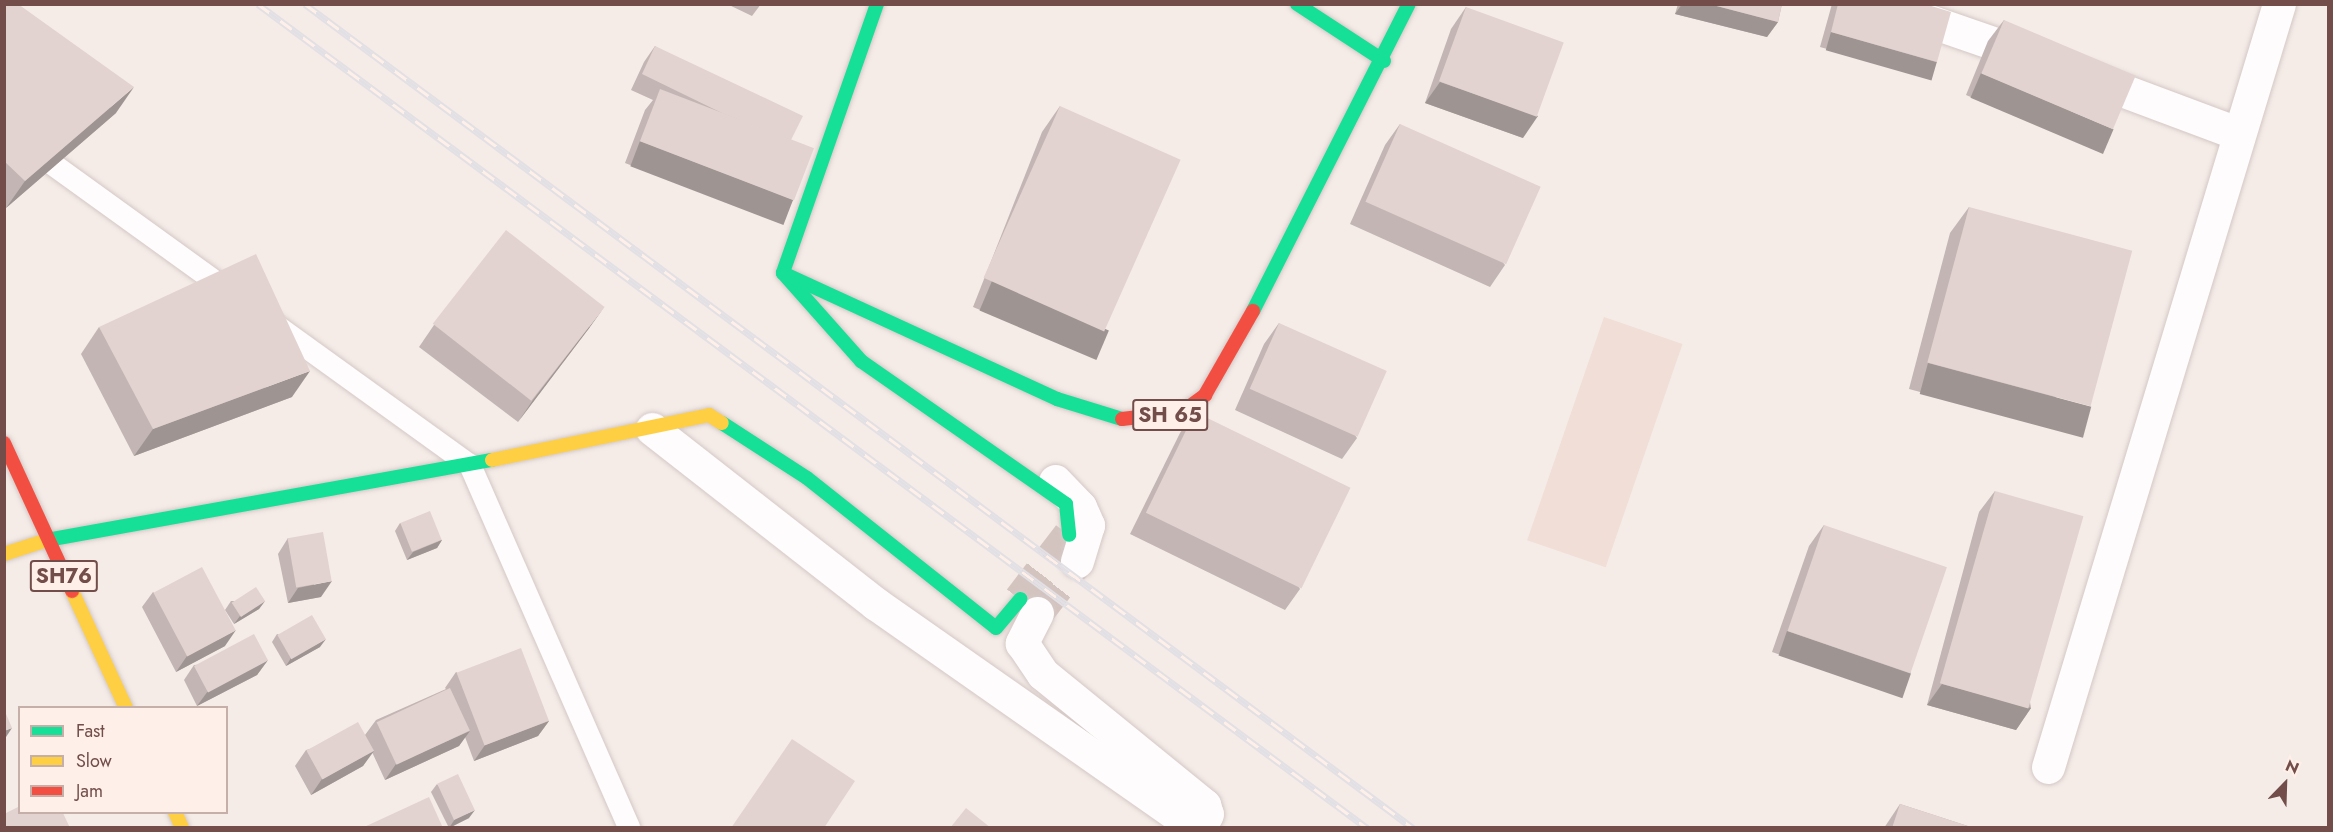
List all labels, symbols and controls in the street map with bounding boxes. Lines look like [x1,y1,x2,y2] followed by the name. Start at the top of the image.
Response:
[1131,397,1209,433] road number: SH 65
[29,558,98,594] road number: SH76
[18,706,228,814] legend
[76,718,105,744] text: Fast
[76,748,112,774] text: Slow
[2255,754,2315,814] north arrow
[2282,754,2303,780] text: N
[76,778,103,804] text: Jam

